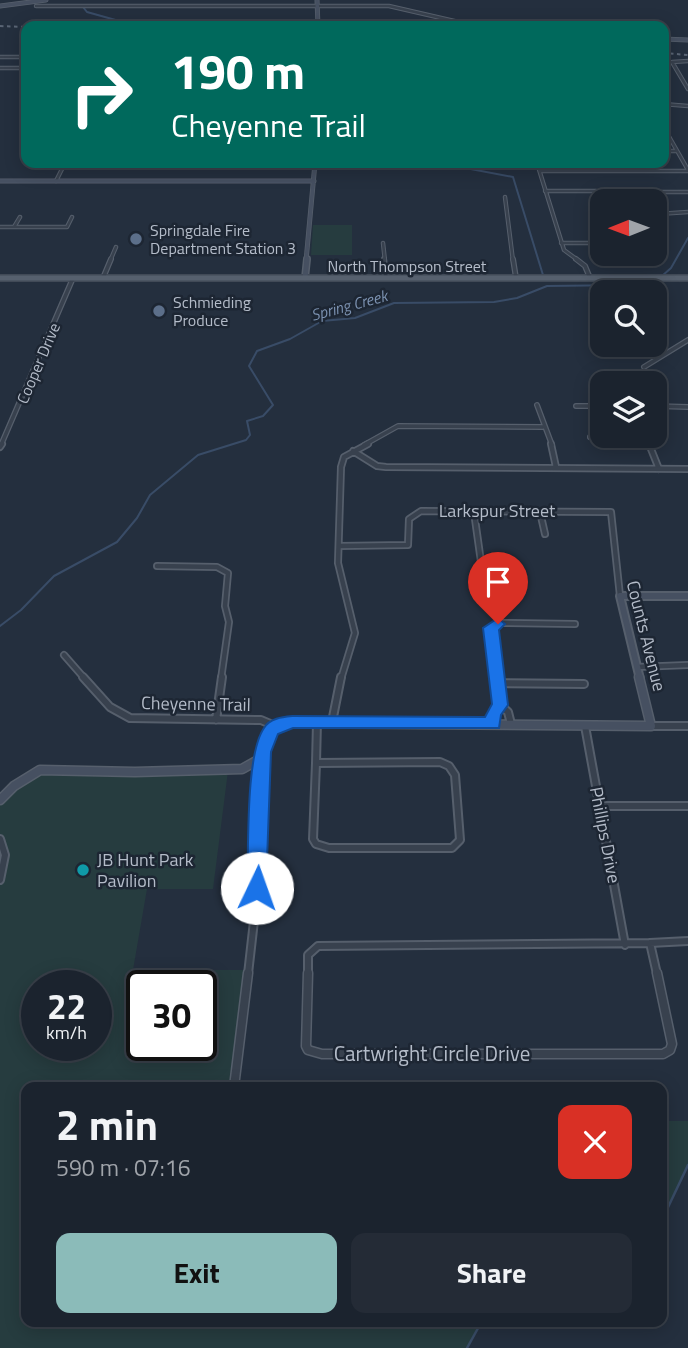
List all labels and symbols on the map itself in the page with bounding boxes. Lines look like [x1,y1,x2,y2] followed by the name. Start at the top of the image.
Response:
[590,189,667,266] north arrow
[150,218,296,260] place label: Springdale Fire Department Station 3
[128,231,144,247] marker: Springdale Fire Department Station 3
[328,254,487,278] street label: North Thompson Street
[308,283,392,327] water label: Spring Creek
[173,290,251,332] place label: Schmieding Produce
[151,303,167,319] marker: Schmieding Produce
[10,319,66,407] street label: Cooper Drive
[439,497,556,524] street label: Larkspur Street
[468,552,528,624] pin
[620,578,673,694] street label: Counts Avenue
[141,689,251,718] street label: Cheyenne Trail
[583,784,628,885] street label: Phillips Drive
[97,846,194,894] place label: JB Hunt Park Pavilion
[220,851,294,925] position arrow
[75,862,91,878] marker: JB Hunt Park Pavilion
[126,970,217,1061] speed limit sign: 30
[334,1037,530,1069] street label: Cartwright Circle Drive

